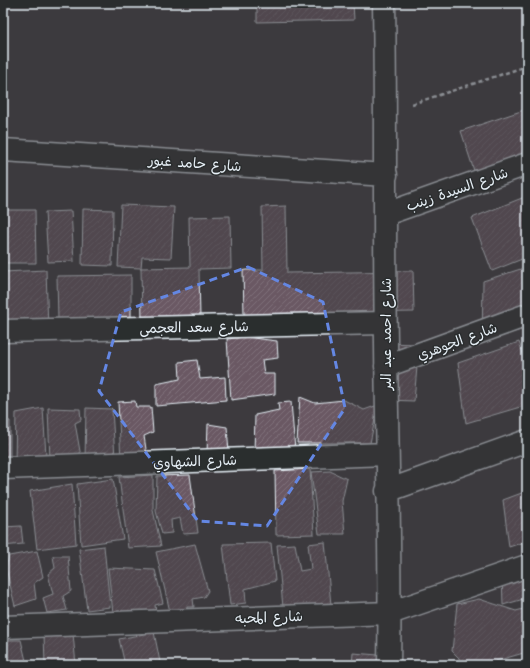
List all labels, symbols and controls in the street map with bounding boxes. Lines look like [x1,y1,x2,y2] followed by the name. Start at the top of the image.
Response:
[147,150,242,178] street label: شارع حامد غبور
[403,162,511,218] street label: شارع السيدة زينب
[376,278,398,391] street label: شارع احمد عبد البر
[139,316,249,340] street label: شارع سعد العجمى
[414,317,500,367] street label: شارع الجوهري
[153,450,237,474] street label: شارع الشهاوي
[235,606,303,630] street label: شارع المحبه

